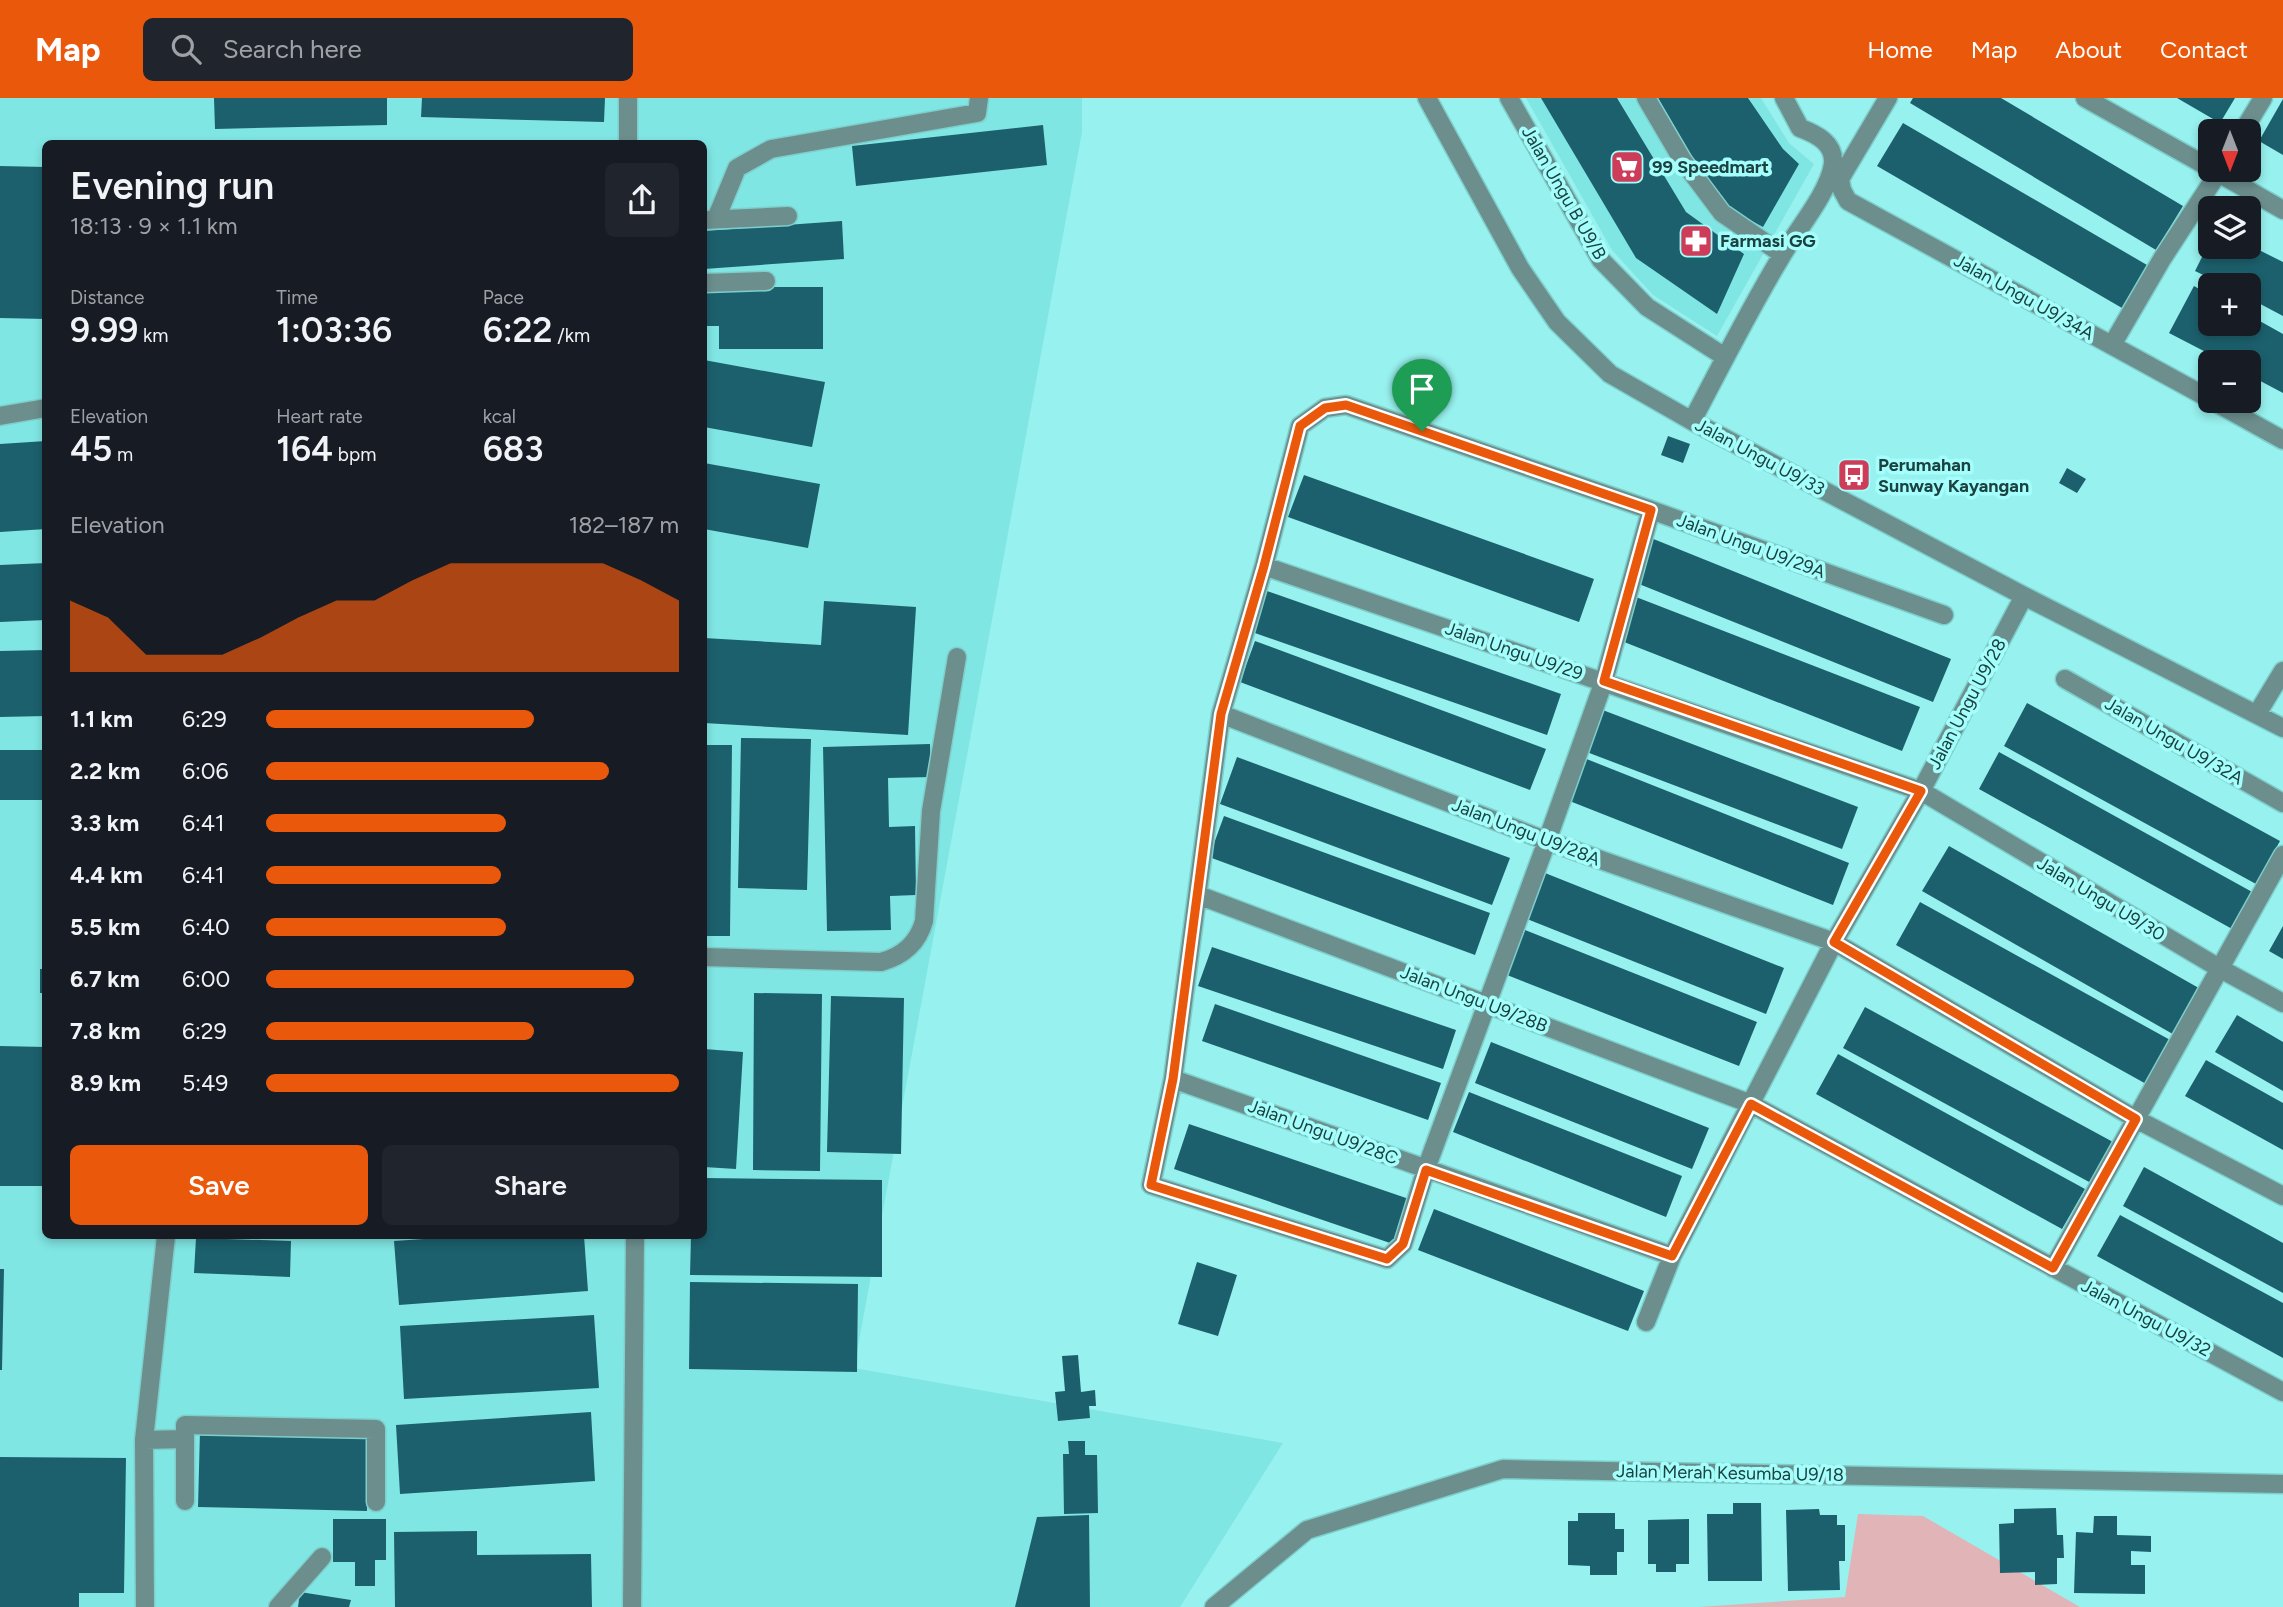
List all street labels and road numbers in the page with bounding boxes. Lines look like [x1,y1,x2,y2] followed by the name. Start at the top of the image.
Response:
[1517,122,1611,264] street label: Jalan Ungu B U9/B
[1950,249,2098,345] street label: Jalan Ungu U9/34A
[1692,414,1828,500] street label: Jalan Ungu U9/33
[1674,509,1828,583] street label: Jalan Ungu U9/29A
[1442,617,1586,685] street label: Jalan Ungu U9/29
[1923,635,2011,773] street label: Jalan Ungu U9/28
[2101,693,2247,789] street label: Jalan Ungu U9/32A
[1449,794,1603,870] street label: Jalan Ungu U9/28A
[2033,852,2169,946] street label: Jalan Ungu U9/30
[1397,961,1551,1037] street label: Jalan Ungu U9/28B
[1245,1095,1401,1169] street label: Jalan Ungu U9/28C
[2077,1275,2215,1361] street label: Jalan Ungu U9/32
[1616,1460,1844,1486] street label: Jalan Merah Kesumba U9/18

